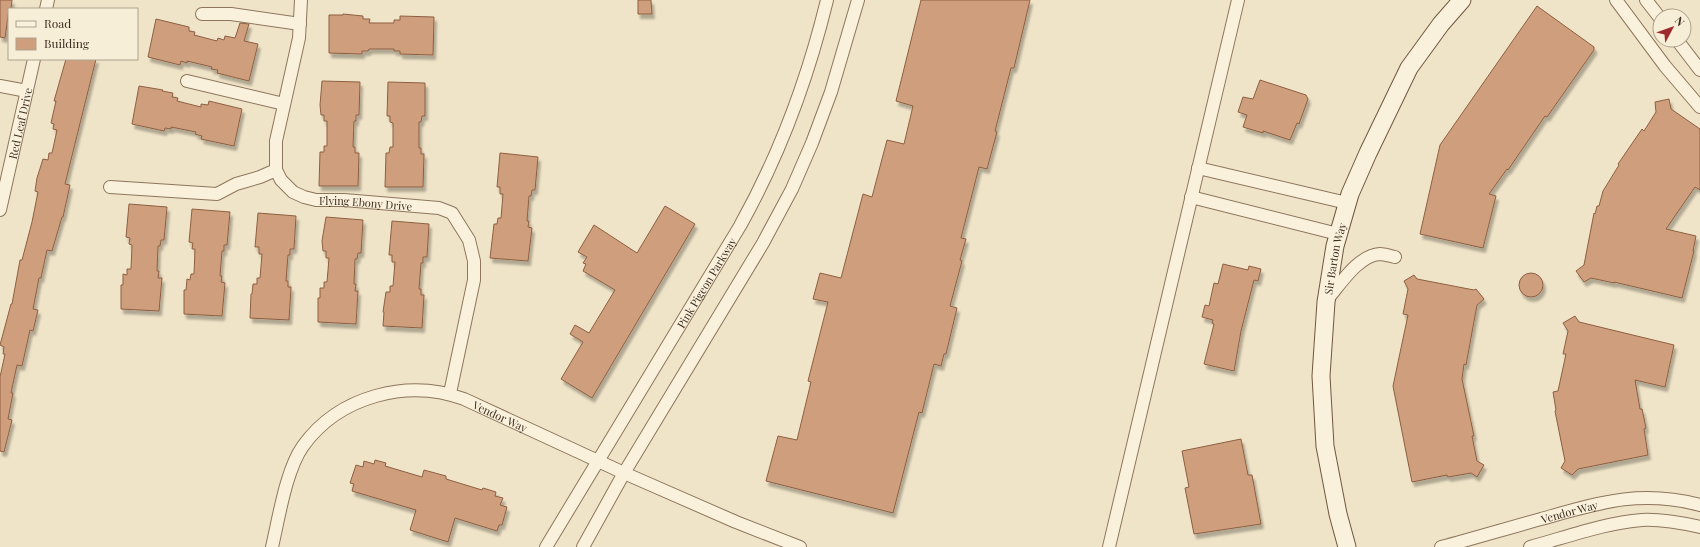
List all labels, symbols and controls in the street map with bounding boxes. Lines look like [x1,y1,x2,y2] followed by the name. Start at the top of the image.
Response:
[8,8,138,60] legend
[1652,8,1692,48] north arrow
[1672,13,1688,29] text: N
[44,15,71,31] text: Road
[44,35,90,51] text: Building
[4,86,35,160] street label: Red Leaf Drive
[319,192,413,213] street label: Flying Ebony Drive
[1320,220,1349,296] street label: Sir Barton Way
[673,234,739,331] street label: Pink Pigeon Parkway
[470,396,530,435] street label: Vendor Way
[1538,497,1600,526] street label: Vendor Way

